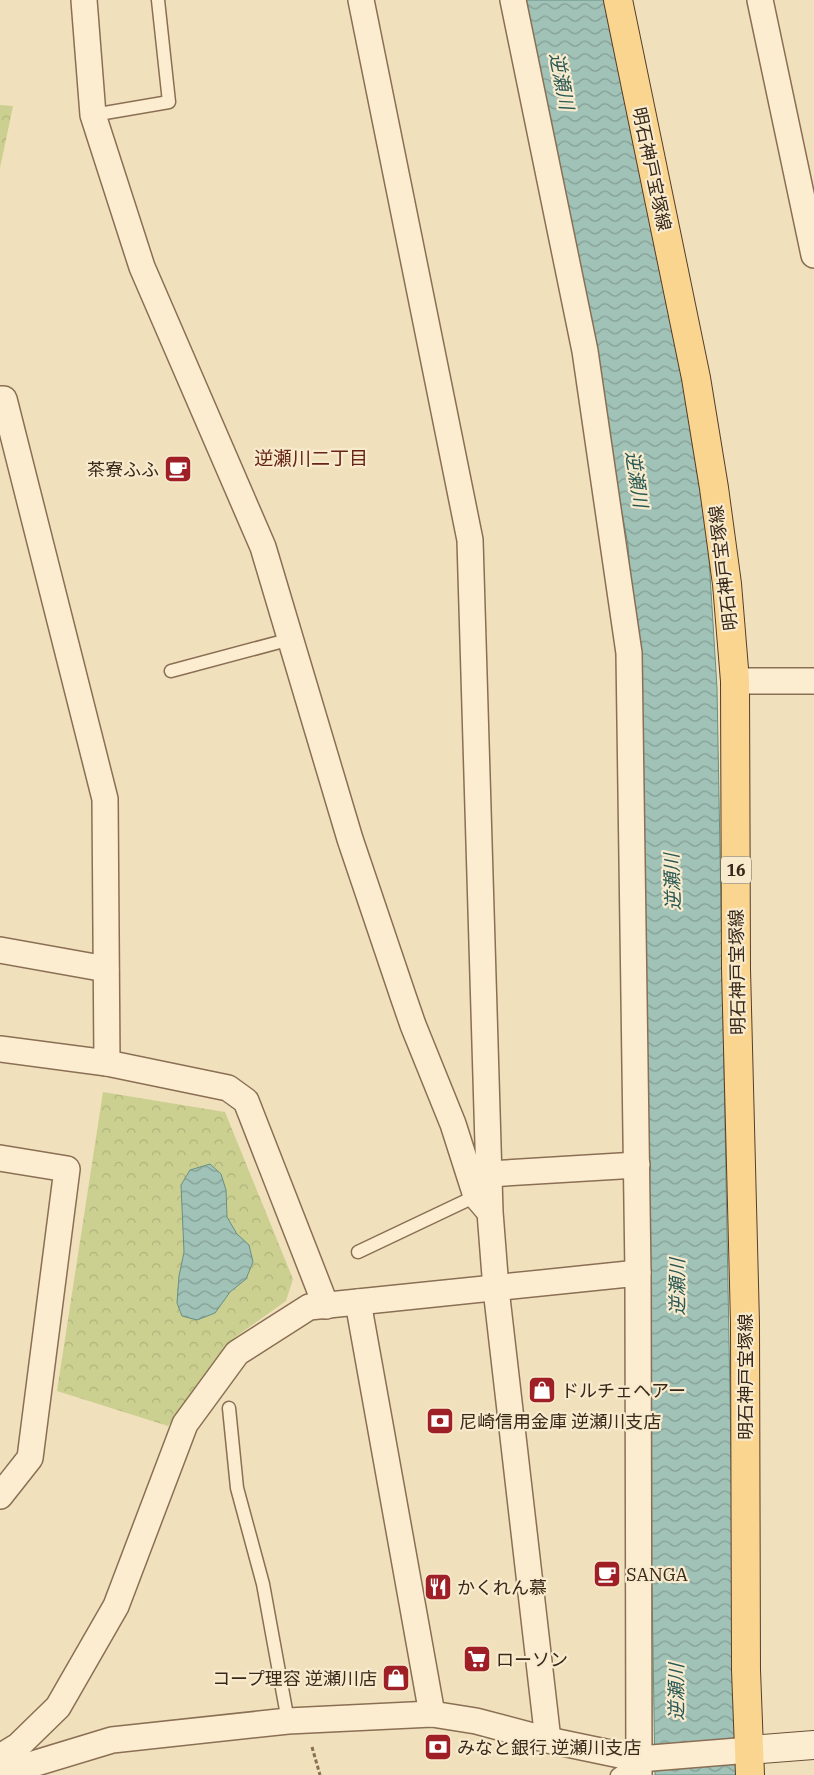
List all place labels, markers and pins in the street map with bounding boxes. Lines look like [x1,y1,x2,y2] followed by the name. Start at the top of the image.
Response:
[163,454,193,484] cafe icon: 茶寮ふふ
[87,458,159,481] place label: 茶寮ふふ
[527,1375,557,1405] shop icon: ドルチェヘアー
[561,1379,686,1402] place label: ドルチェヘアー
[425,1406,455,1436] bank icon: 尼崎信用金庫 逆瀬川支店
[459,1410,661,1433] place label: 尼崎信用金庫 逆瀬川支店
[592,1559,622,1589] cafe icon: SANGA
[626,1563,689,1586] place label: SANGA
[423,1572,453,1602] restaurant icon: かくれん慕
[457,1576,547,1599] place label: かくれん慕
[462,1644,492,1674] supermarket icon: ローソン
[496,1648,568,1671] place label: ローソン
[381,1663,411,1693] shop icon: コープ理容 逆瀬川店
[212,1667,377,1690] place label: コープ理容 逆瀬川店
[423,1732,453,1762] bank icon: みなと銀行 逆瀬川支店
[457,1736,641,1759] place label: みなと銀行 逆瀬川支店

